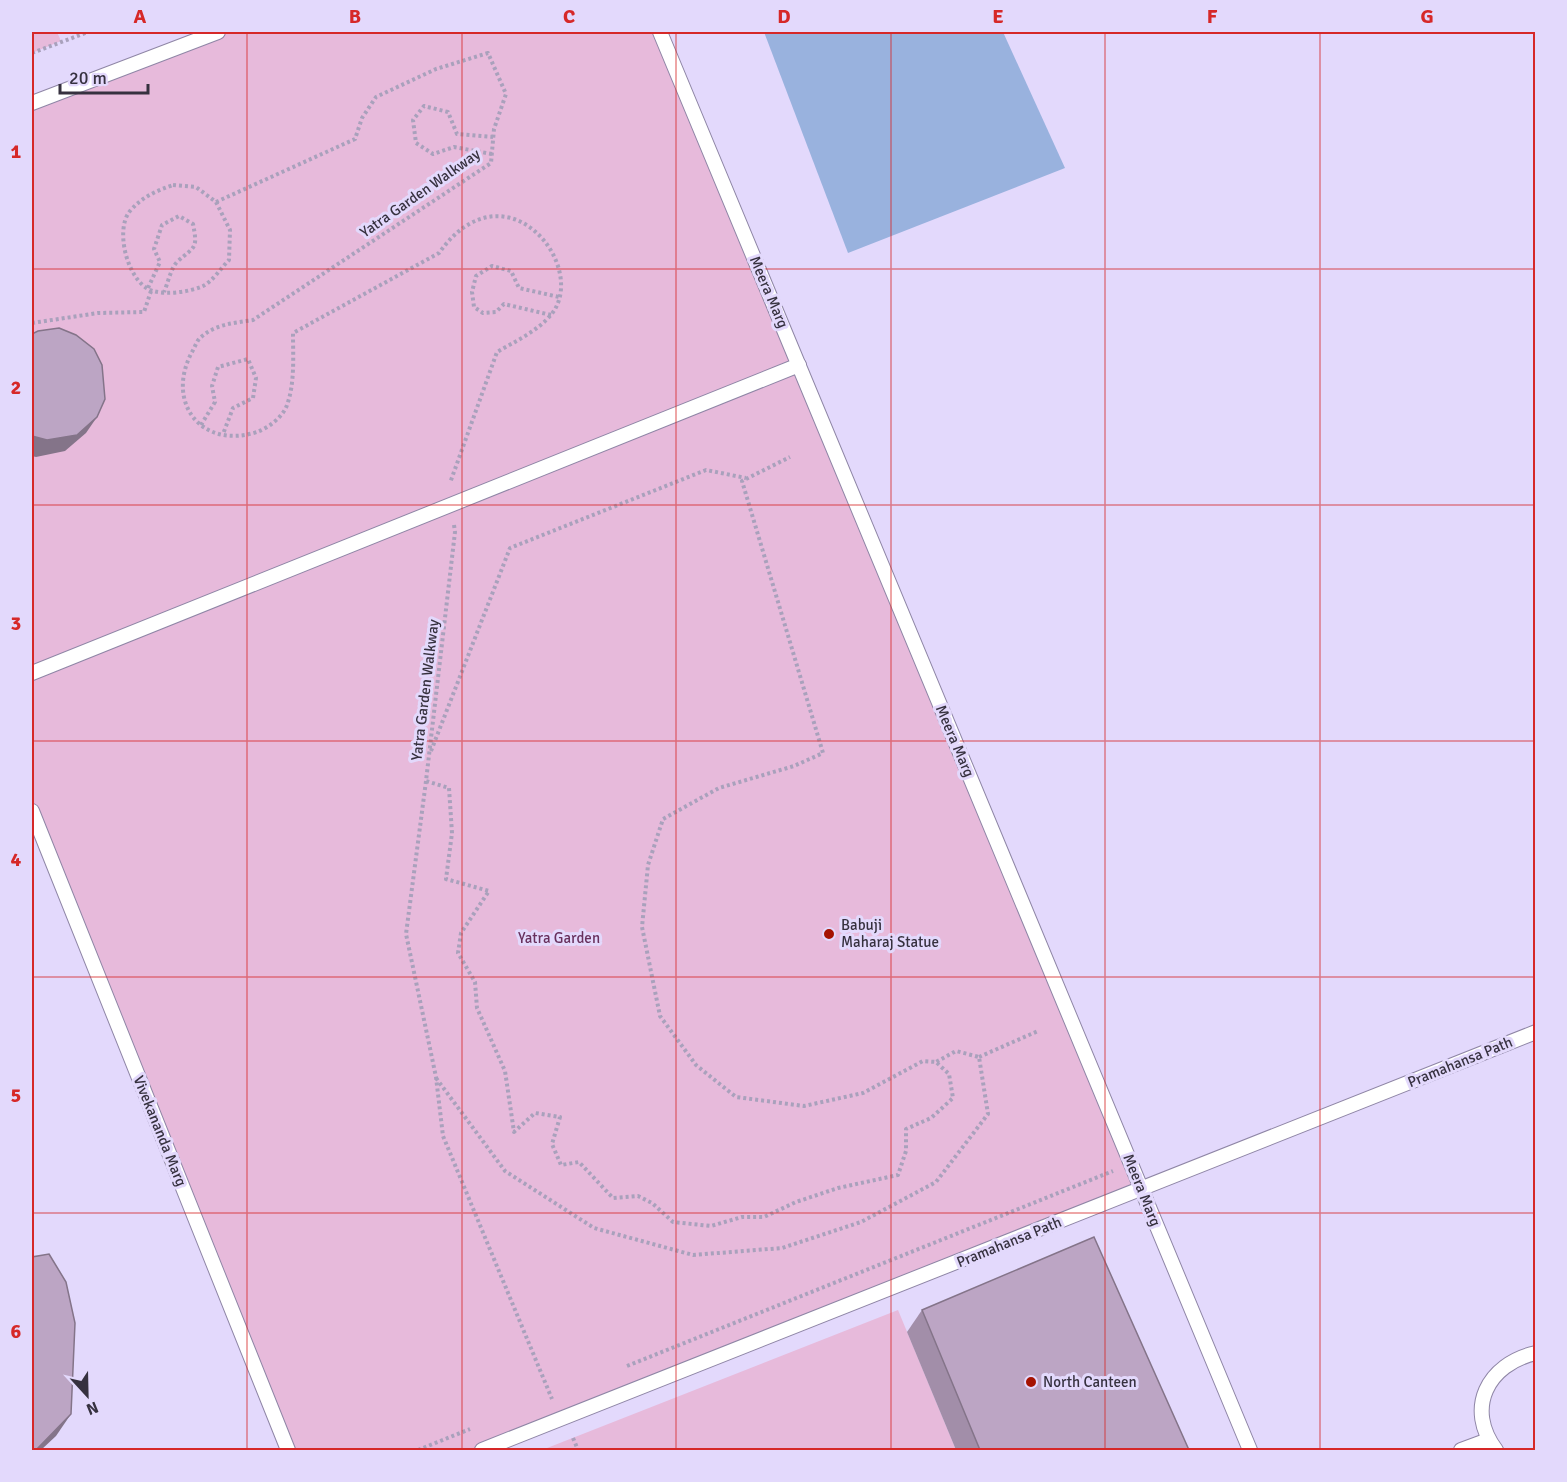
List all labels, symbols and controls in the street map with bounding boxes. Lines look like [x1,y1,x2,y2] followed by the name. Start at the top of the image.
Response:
[134,4,147,29] text: A
[349,4,361,29] text: B
[563,4,575,29] text: C
[777,4,791,29] text: D
[992,4,1004,29] text: E
[1207,4,1218,29] text: F
[1420,4,1434,29] text: G
[60,57,148,95] scale bar
[69,67,107,89] text: 20 m
[11,139,22,164] text: 1
[357,145,483,241] street label: Yatra Garden Walkway
[746,253,792,331] street label: Meera Marg
[11,375,21,400] text: 2
[11,611,21,636] text: 3
[407,618,443,762] street label: Yatra Garden Walkway
[932,702,978,780] street label: Meera Marg
[11,847,22,872] text: 4
[841,916,939,951] place label: Babuji Maharaj Statue
[822,927,836,941] marker: Babuji Maharaj Statue
[518,929,600,947] park label: Yatra Garden
[1405,1033,1515,1091] street label: Pramahansa Path
[130,1073,190,1189] street label: Vivekananda Marg
[11,1083,21,1108] text: 5
[1119,1151,1165,1229] street label: Meera Marg
[954,1213,1064,1271] street label: Pramahansa Path
[11,1319,22,1344] text: 6
[57,1365,117,1425] north arrow
[1043,1373,1137,1391] place label: North Canteen
[1024,1375,1038,1389] marker: North Canteen
[83,1397,101,1419] text: N

